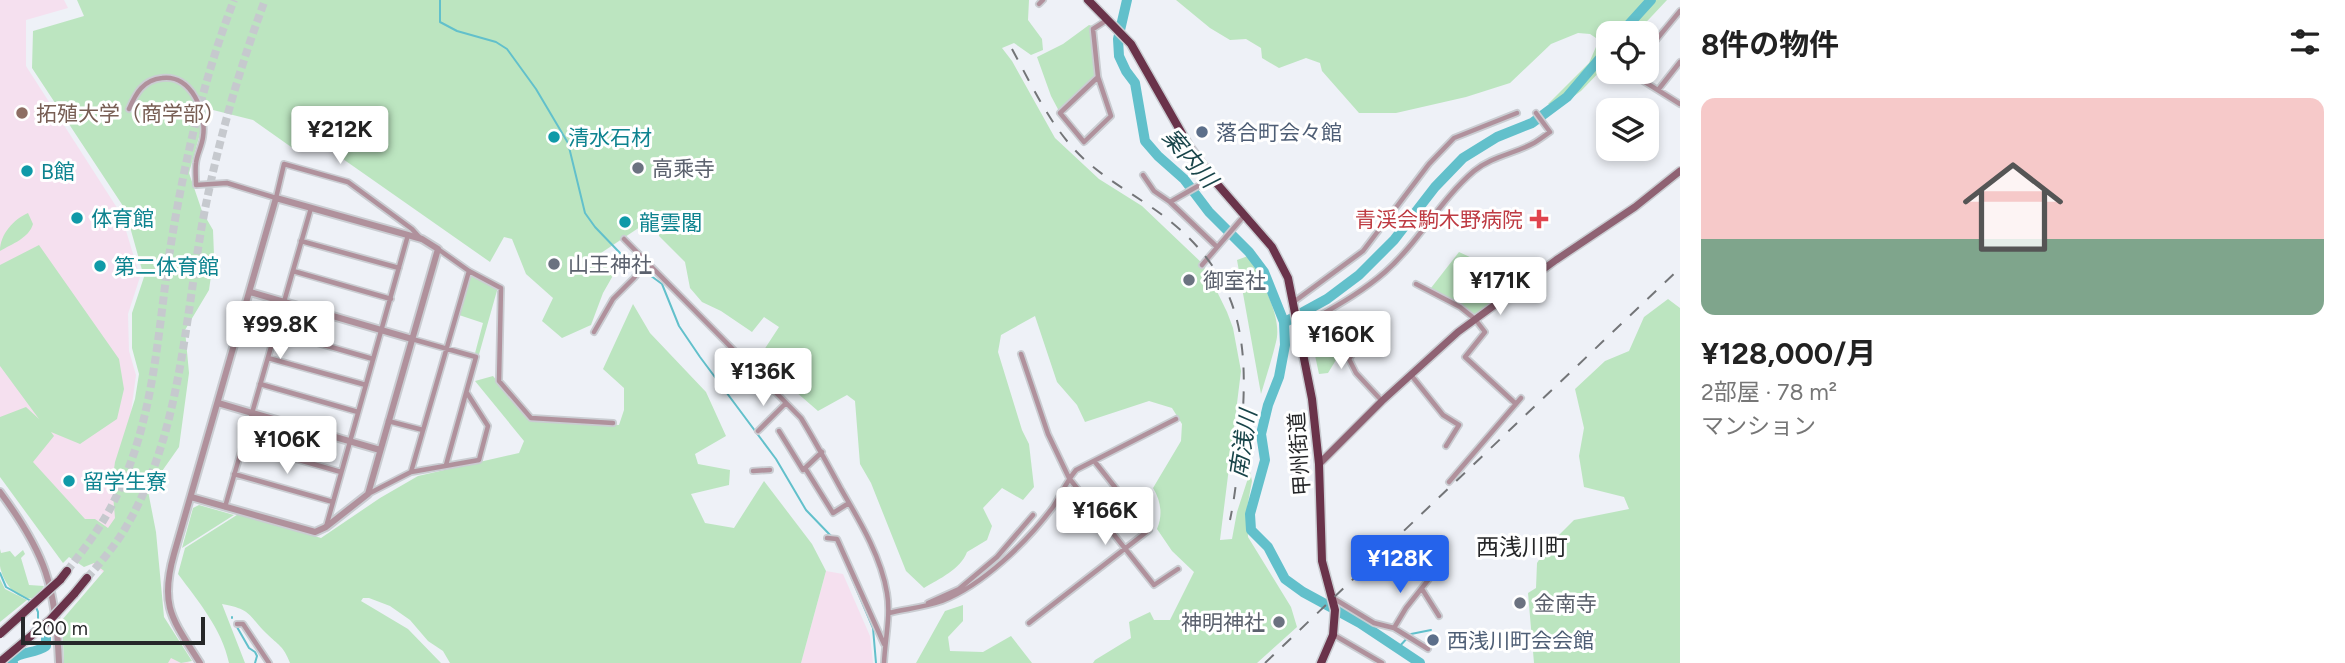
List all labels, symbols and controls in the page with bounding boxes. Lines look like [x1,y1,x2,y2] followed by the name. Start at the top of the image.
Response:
[1596,21,1659,161] map controls
[1596,21,1659,84] button: locate
[2286,23,2324,61] icon: filters
[1701,26,1839,63] text: 8件の物件
[1596,98,1659,161] button: layers
[36,101,225,126] place label: 拓殖大学（商学部）
[14,105,30,121] marker: 拓殖大学（商学部）
[291,106,389,166] pin: ¥212K
[307,115,373,143] text: ¥212K
[1216,120,1342,145] place label: 落合町会々館
[1157,123,1225,195] water label: 案内川
[1194,124,1210,140] marker: 落合町会々館
[568,125,652,150] place label: 清水石材
[546,129,562,145] marker: 清水石材
[1950,144,2076,270] icon: home
[652,156,715,181] place label: 高乘寺
[41,159,75,184] place label: B館
[630,160,646,176] marker: 高乘寺
[19,163,35,179] marker: B館
[91,206,154,231] place label: 体育館
[1355,207,1523,232] place label: 青渓会駒木野病院
[1529,209,1549,229] marker: 青渓会駒木野病院
[69,210,85,226] marker: 体育館
[639,210,702,235] place label: 龍雲閣
[617,214,633,230] marker: 龍雲閣
[568,252,652,277] place label: 山王神社
[114,254,219,279] place label: 第二体育館
[546,256,562,272] marker: 山王神社
[92,258,108,274] marker: 第二体育館
[1451,258,1549,317] pin: ¥171K
[1469,266,1531,294] text: ¥171K
[1203,268,1266,293] place label: 御室社
[1181,272,1197,288] marker: 御室社
[223,302,337,361] pin: ¥99.8K
[242,310,318,338] text: ¥99.8K
[1292,312,1390,371] pin: ¥160K
[1308,320,1374,348] text: ¥160K
[1701,335,1876,372] text: ¥128,000/月
[714,348,812,408] pin: ¥136K
[731,357,795,385] text: ¥136K
[1701,378,1837,406] text: 2部屋 · 78 m²
[1224,405,1263,480] water label: 南浅川
[1284,411,1314,497] street label: 甲州街道
[1701,412,1816,440] text: マンション
[238,416,336,476] pin: ¥106K
[254,425,320,453] text: ¥106K
[83,469,167,494] place label: 留学生寮
[61,473,77,489] marker: 留学生寮
[1056,488,1154,547] pin: ¥166K
[1072,496,1138,524] text: ¥166K
[1476,533,1568,561] district label: 西浅川町
[1351,536,1449,595] pin: ¥128K
[1367,544,1433,572] text: ¥128K
[1534,591,1597,616] place label: 金南寺
[1512,595,1528,611] marker: 金南寺
[1181,610,1265,635] place label: 神明神社
[21,614,205,646] scale bar
[1271,614,1287,630] marker: 神明神社
[32,617,88,640] text: 200 m
[1447,628,1594,653] place label: 西浅川町会会館
[1425,632,1441,648] marker: 西浅川町会会館

